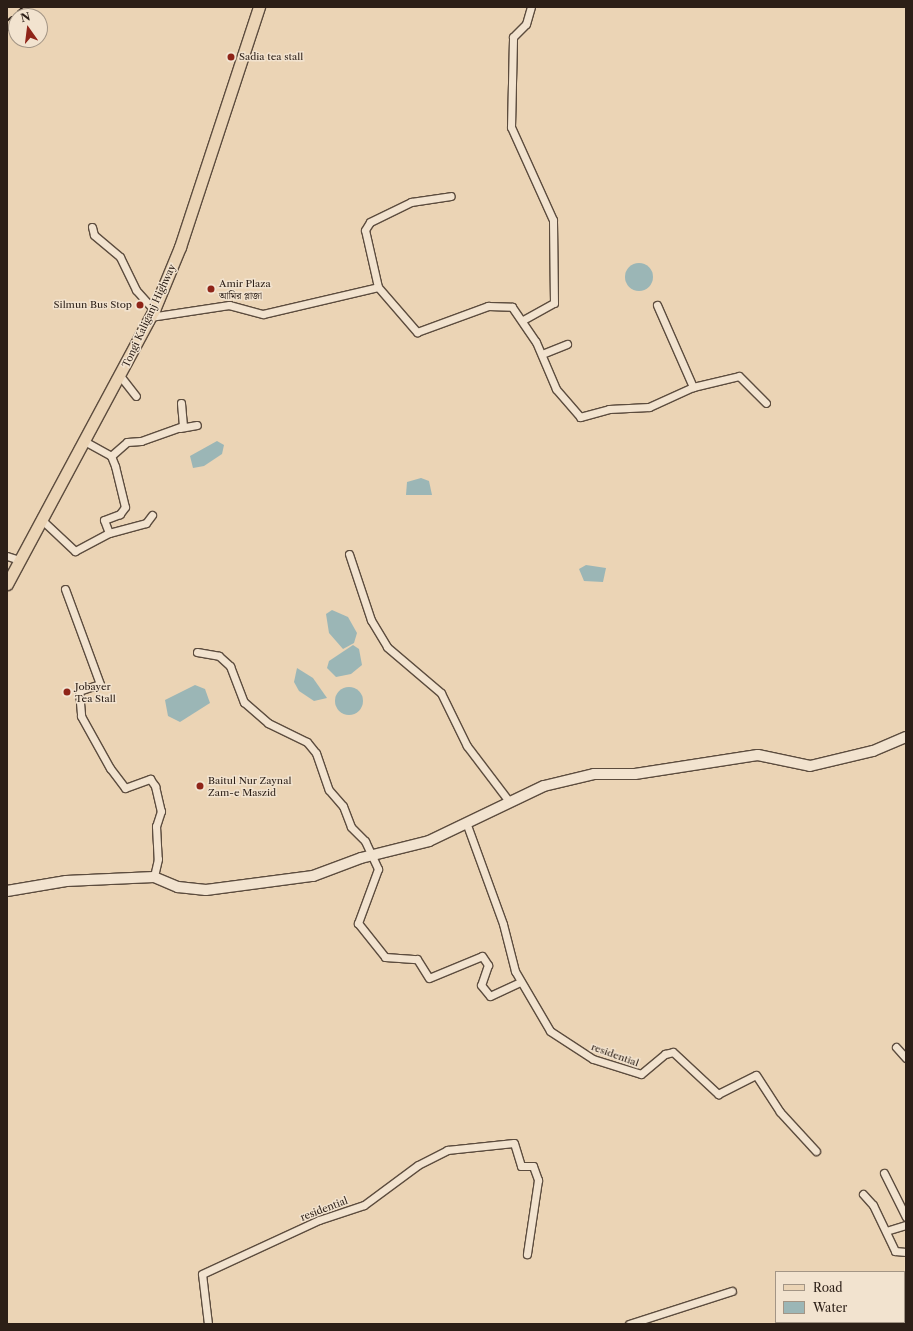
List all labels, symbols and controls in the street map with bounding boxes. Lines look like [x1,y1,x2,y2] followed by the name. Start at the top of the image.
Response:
[8,8,48,48] north arrow
[19,9,32,25] text: N
[239,51,303,63] place label: Sadia tea stall
[226,52,236,62] marker: Sadia tea stall
[120,262,178,370] street label: Tongi Kaliganj Highway
[219,277,271,300] place label: Amir Plaza আমির প্লাজা
[206,284,216,294] marker: Amir Plaza আমির প্লাজা
[54,299,132,311] place label: Silmun Bus Stop
[135,300,145,310] marker: Silmun Bus Stop
[75,680,116,704] place label: Jobayer Tea Stall
[62,687,72,697] marker: Jobayer Tea Stall
[208,774,292,798] place label: Baitul Nur Zaynal Zam-e Maszid
[195,781,205,791] marker: Baitul Nur Zaynal Zam-e Maszid
[590,1041,640,1069] street label: residential
[299,1194,349,1224] street label: residential
[775,1271,905,1323] legend
[813,1280,843,1295] text: Road
[813,1300,847,1315] text: Water

